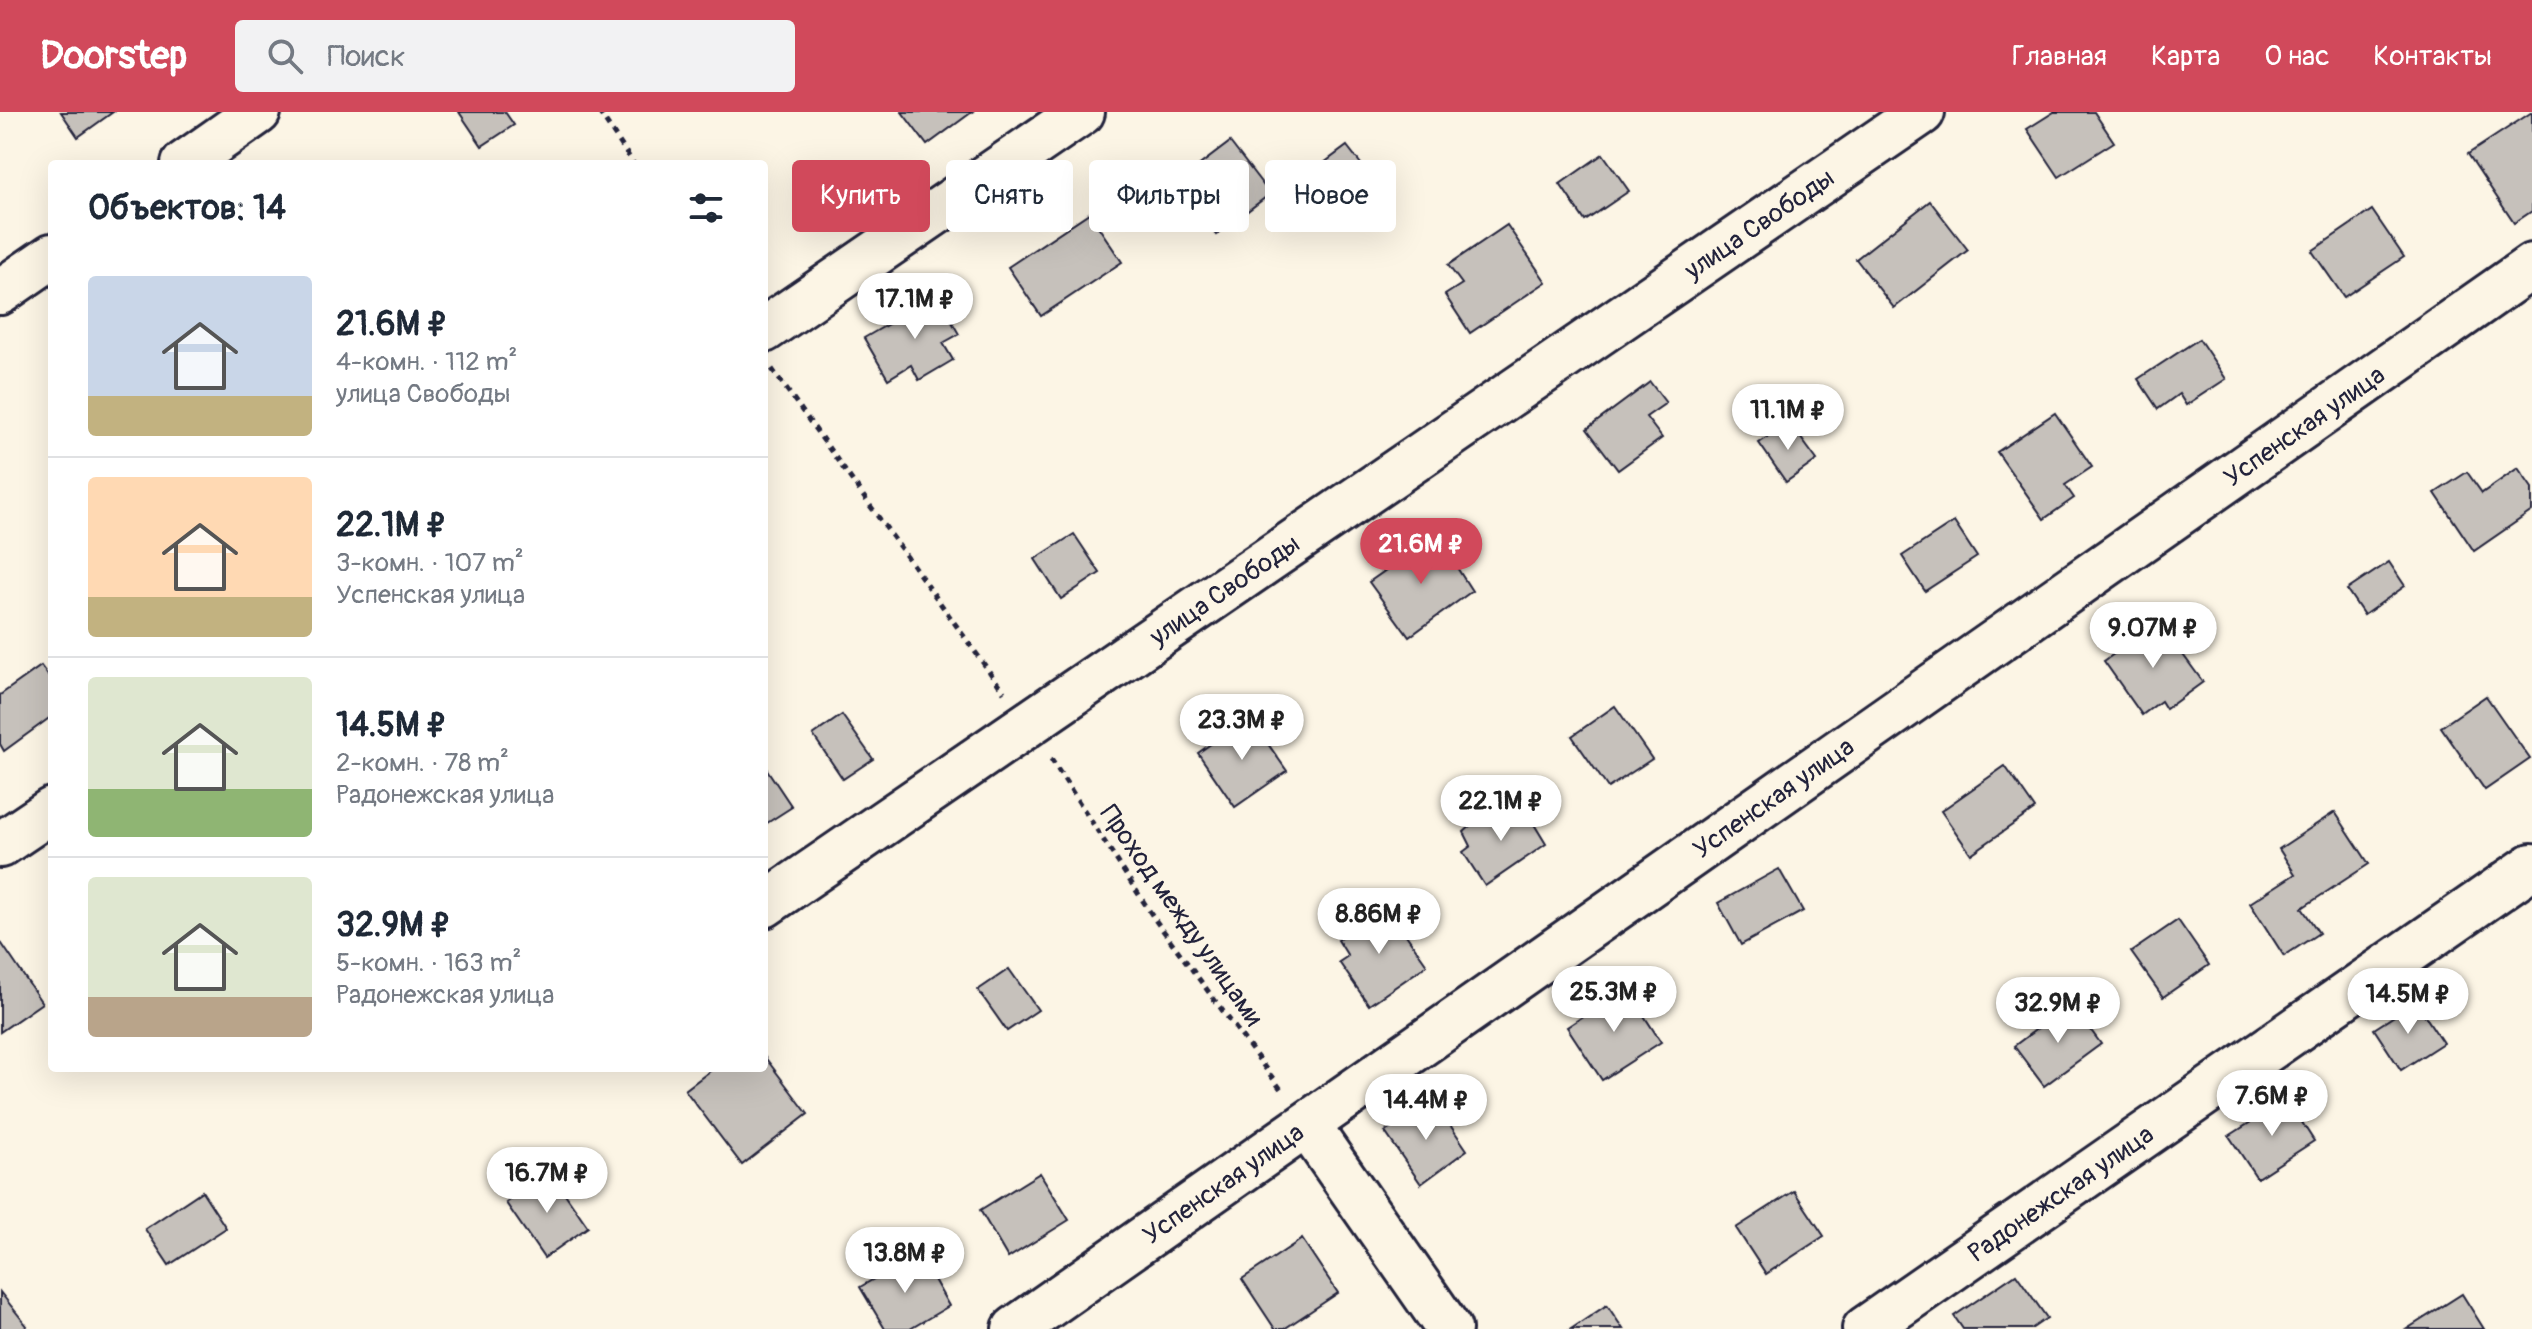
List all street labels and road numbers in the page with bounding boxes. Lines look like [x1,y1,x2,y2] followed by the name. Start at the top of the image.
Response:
[1678,162,1841,287] street label: улица Свободы
[2218,359,2391,494] street label: Успенская улица
[1143,528,1306,654] street label: улица Свободы
[1687,731,1861,866] street label: Успенская улица
[1093,799,1270,1033] street label: Проход между улицами
[1137,1117,1310,1251] street label: Успенская улица
[1962,1119,2160,1270] street label: Радонежская улица

